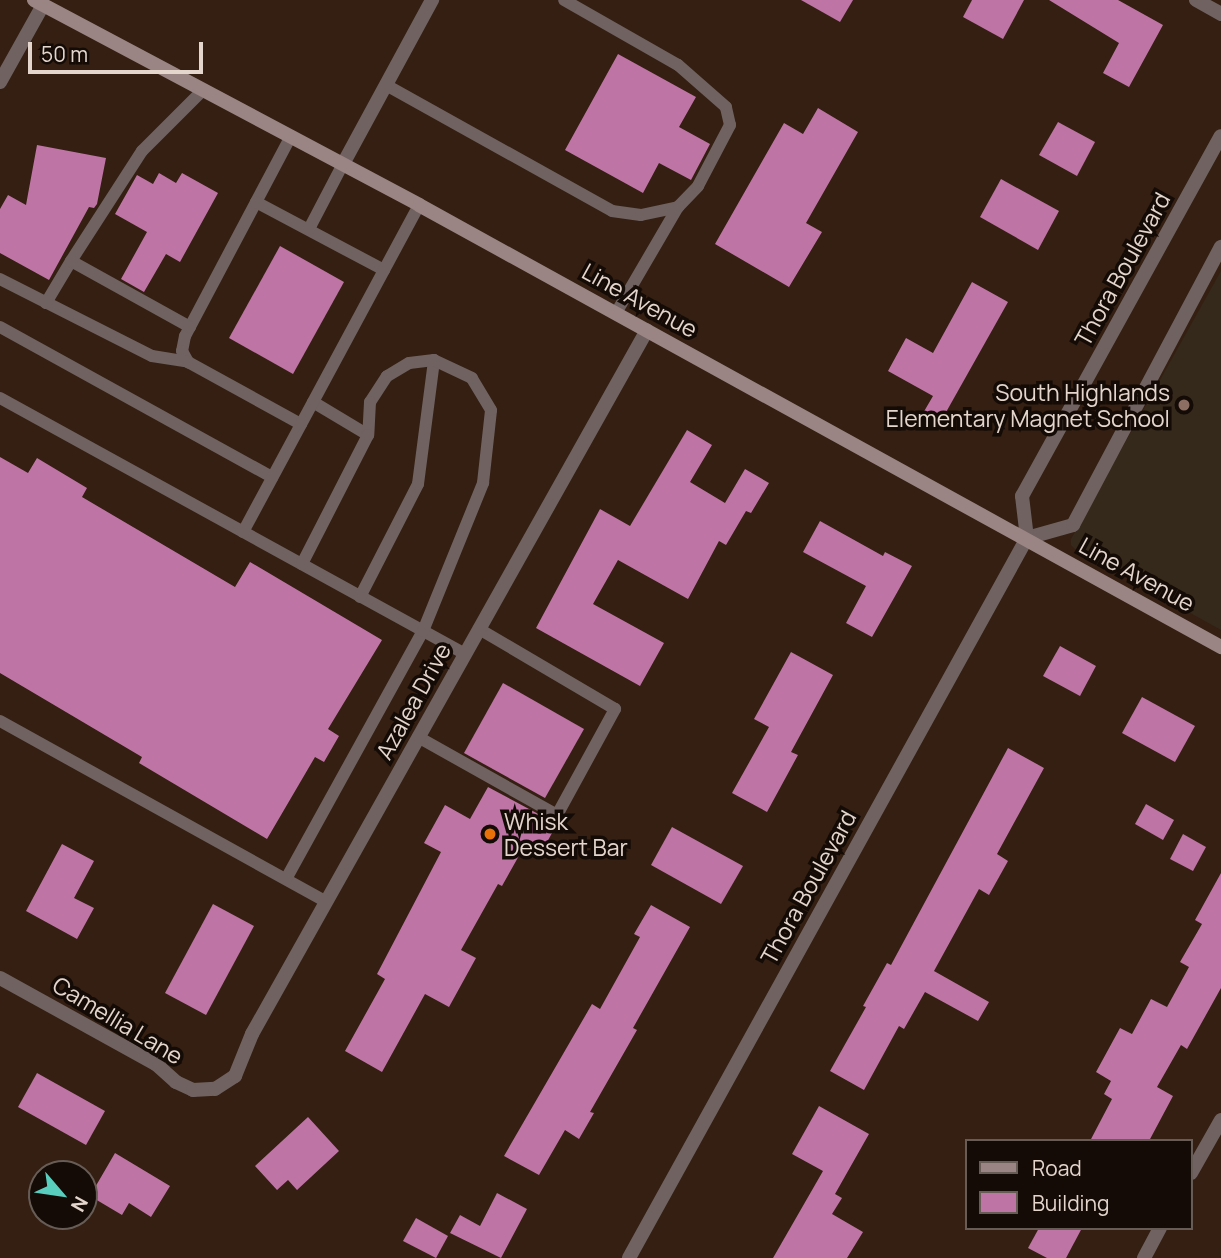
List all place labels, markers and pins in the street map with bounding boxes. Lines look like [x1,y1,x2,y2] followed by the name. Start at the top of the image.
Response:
[886,378,1170,432] place label: South Highlands Elementary Magnet School
[1176,397,1192,413] marker: South Highlands Elementary Magnet School
[504,807,628,861] place label: Whisk Dessert Bar
[482,826,498,842] marker: Whisk Dessert Bar

